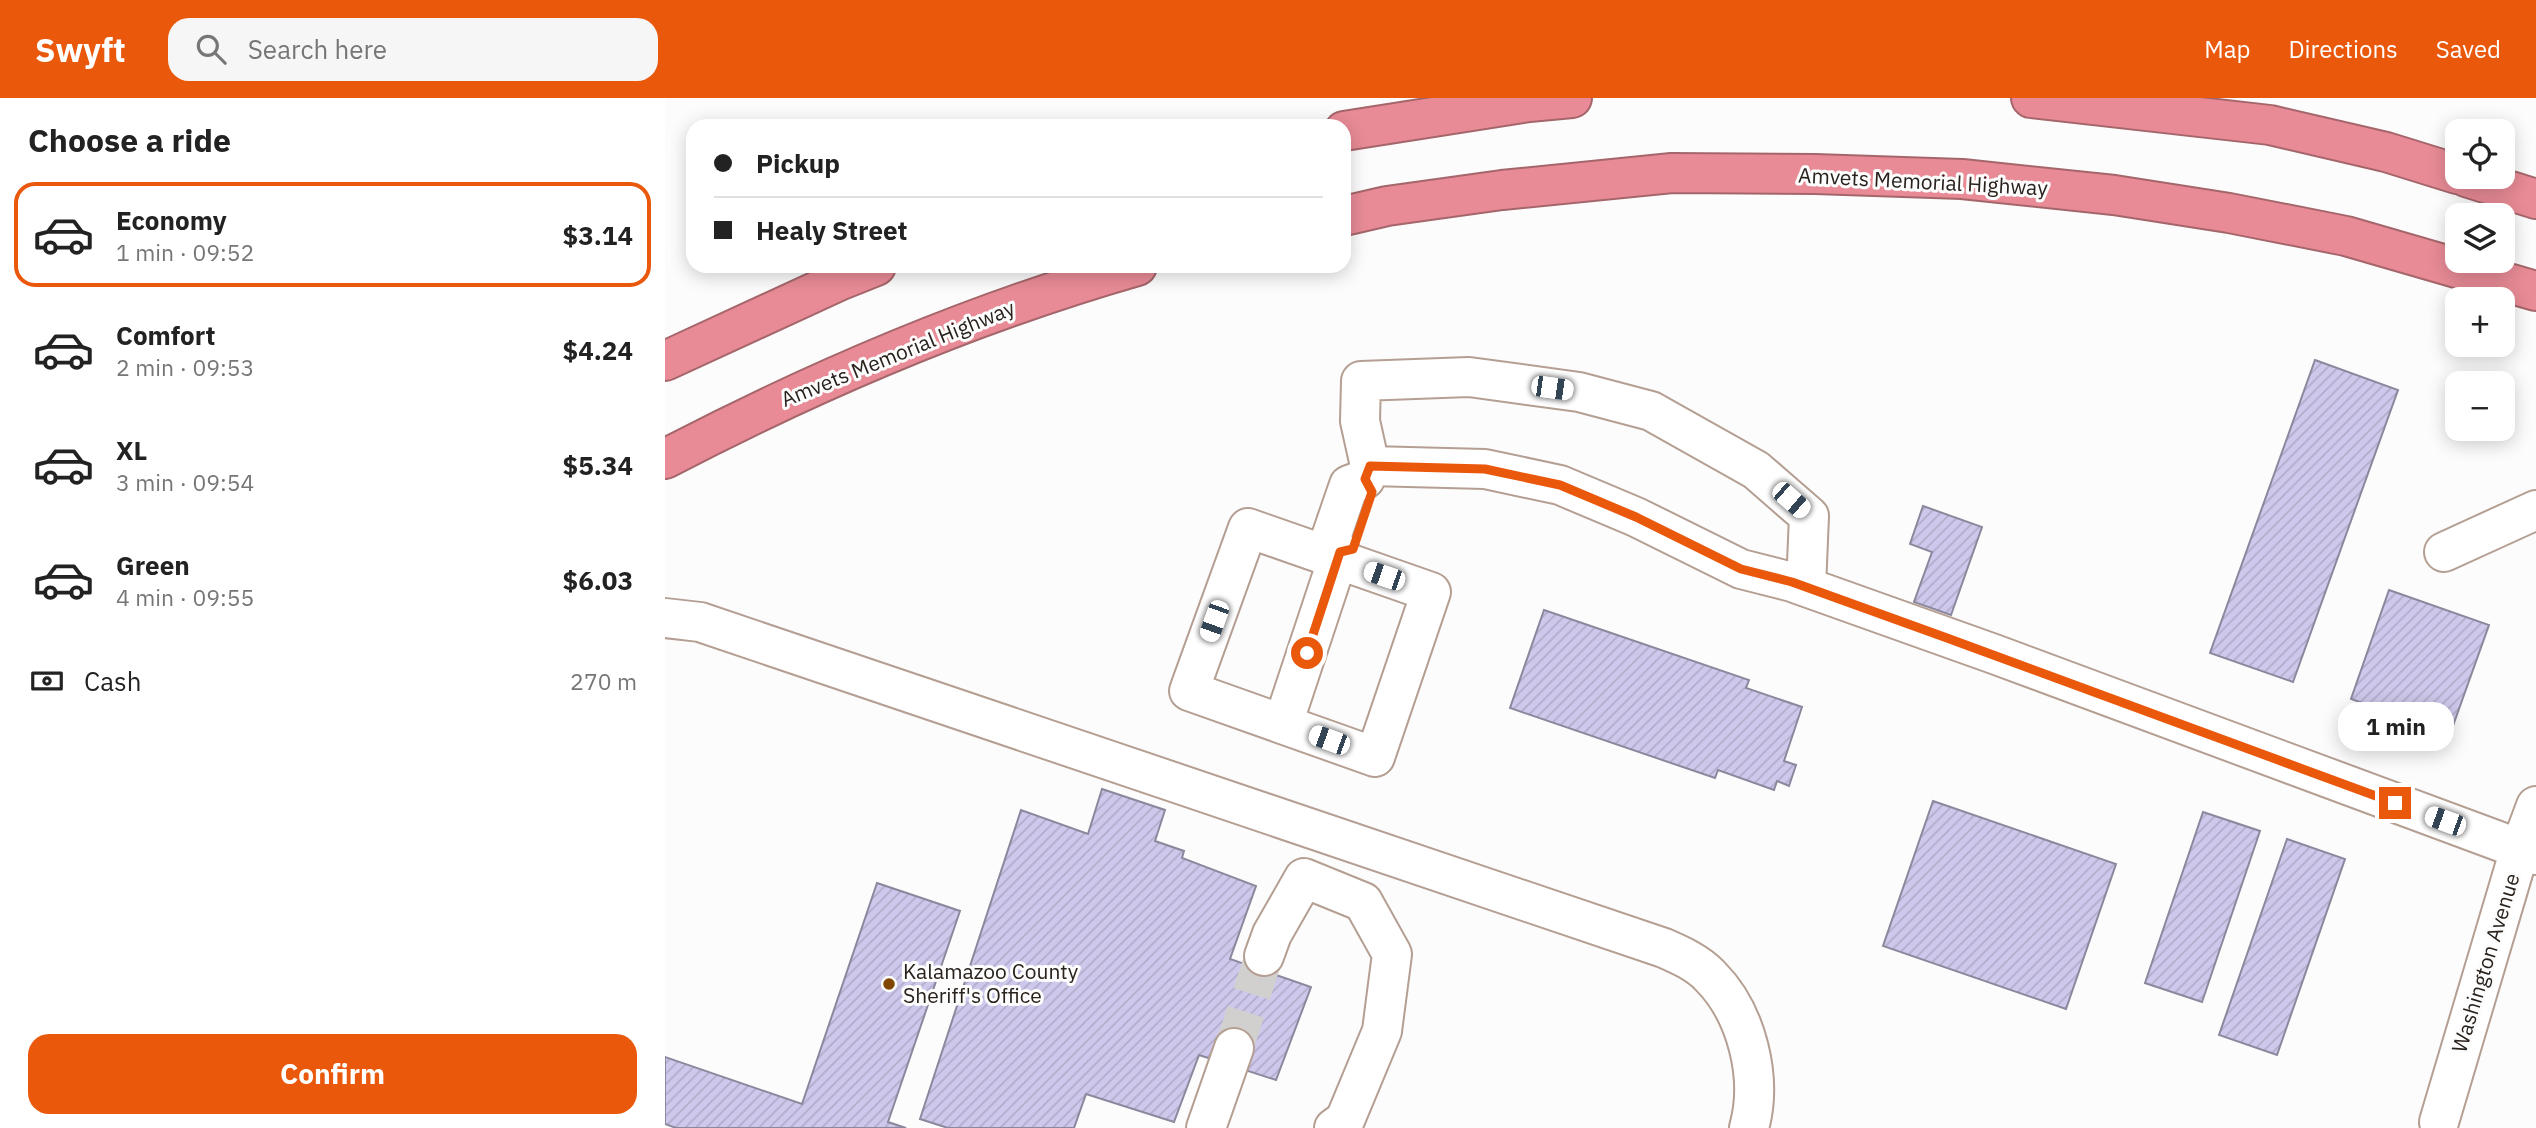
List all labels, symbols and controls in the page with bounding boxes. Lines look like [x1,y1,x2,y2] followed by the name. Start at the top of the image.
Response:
[168,18,658,81] search box
[35,28,126,71] text: Swyft
[192,30,230,68] icon: search
[248,32,387,66] text: Search here
[2204,33,2250,65] text: Map
[2288,33,2398,65] text: Directions
[2436,33,2501,65] text: Saved
[28,119,231,161] text: Choose a ride
[2445,119,2515,441] map controls
[2445,119,2515,189] button: locate
[756,146,840,180] text: Pickup
[1798,160,2049,202] street label: Amvets Memorial Highway
[32,203,95,266] icon: car
[116,203,227,237] text: Economy
[2445,203,2515,273] button: layers
[756,213,908,247] text: Healy Street
[563,218,633,252] text: $3.14
[116,237,254,267] text: 1 min · 09:52
[2445,287,2515,357] button: +
[777,293,1019,413] street label: Amvets Memorial Highway
[32,318,95,381] icon: car
[116,318,215,352] text: Comfort
[563,333,633,367] text: $4.24
[116,352,254,382] text: 2 min · 09:53
[2445,371,2515,441] button: −
[1530,375,1575,401] car
[32,433,95,496] icon: car
[116,433,147,467] text: XL
[563,448,633,482] text: $5.34
[116,467,254,497] text: 3 min · 09:54
[1769,478,1814,522] car
[32,548,95,611] icon: car
[116,548,190,582] text: Green
[1361,559,1408,593] car
[563,563,633,597] text: $6.03
[116,582,254,612] text: 4 min · 09:55
[1197,598,1232,644] car
[1291,637,1323,669] route start
[28,662,66,700] icon: cash
[84,664,141,698] text: Cash
[570,666,637,696] text: 270 m
[2337,702,2453,750] callout: 1 min
[2366,711,2426,741] text: 1 min
[1306,723,1353,757] car
[2379,787,2411,819] route end
[2422,804,2469,838] car
[2444,870,2526,1056] street label: Washington Avenue
[903,957,1079,1009] place label: Kalamazoo County Sheriff's Office
[881,976,897,992] marker: Kalamazoo County Sheriff's Office
[28,1034,637,1114] button: Confirm

